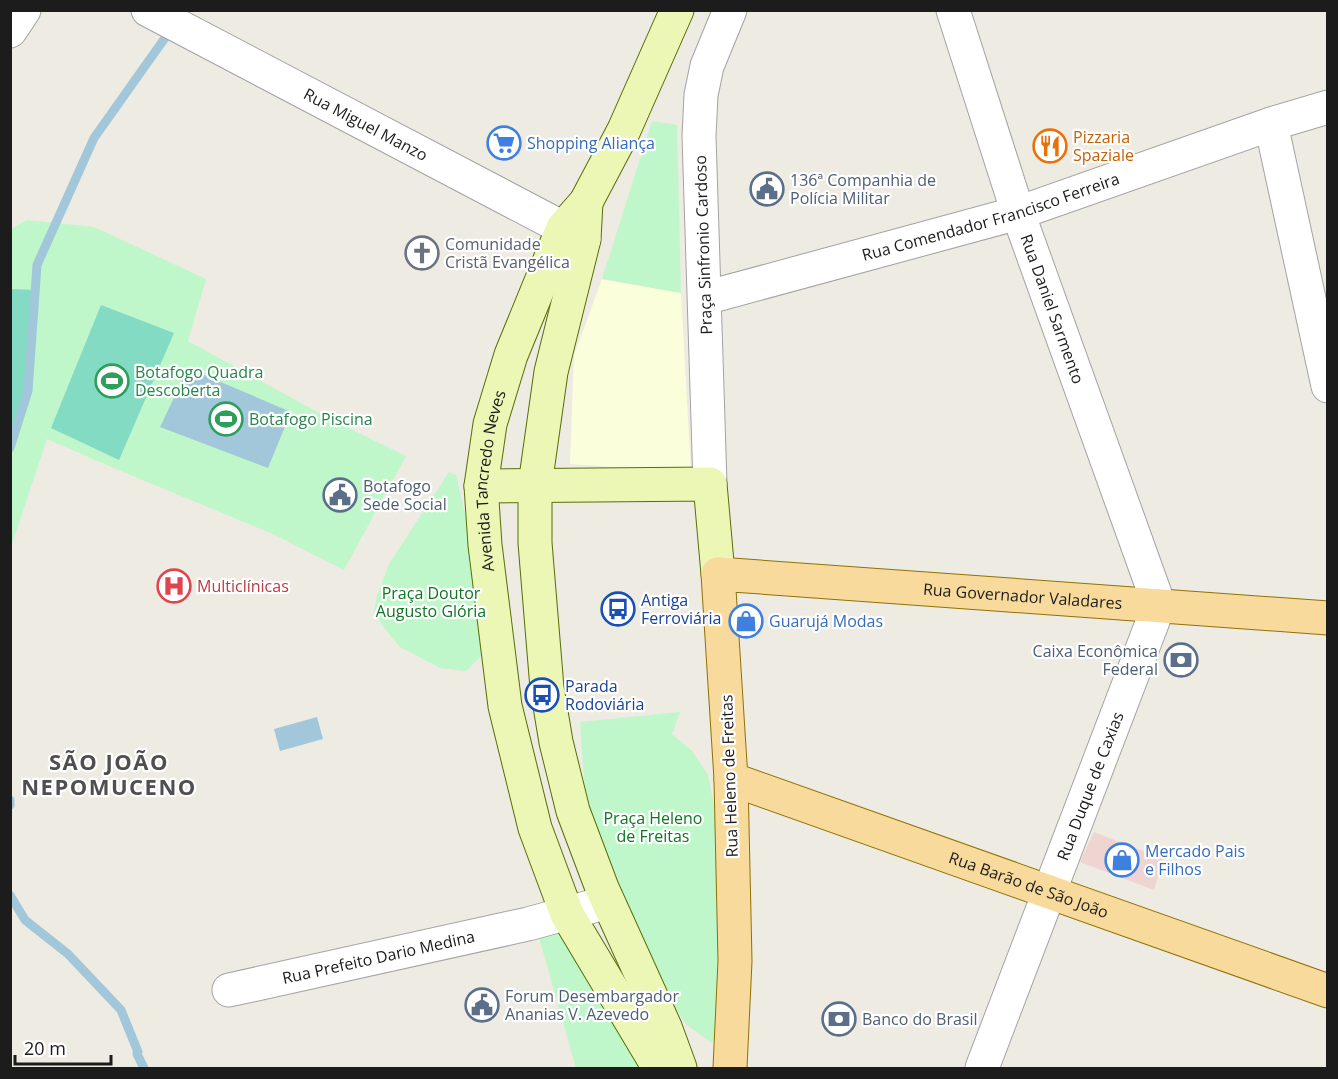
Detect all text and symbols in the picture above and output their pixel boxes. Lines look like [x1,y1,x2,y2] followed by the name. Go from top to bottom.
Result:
[300,83,432,166] street label: Rua Miguel Manzo
[486,125,522,161] supermarket icon: Shopping Aliança
[1073,126,1134,166] place label: Pizzaria Spaziale
[1032,128,1068,164] restaurant icon: Pizzaria Spaziale
[527,132,655,154] place label: Shopping Aliança
[689,155,717,335] street label: Praça Sinfronio Cardoso
[859,167,1122,266] street label: Rua Comendador Francisco Ferreira
[790,169,936,209] place label: 136ª Companhia de Polícia Militar
[749,171,785,207] public building icon: 136ª Companhia de Polícia Militar
[1015,231,1089,387] street label: Rua Daniel Sarmento
[445,233,570,273] place label: Comunidade Cristã Evangélica
[404,235,440,271] church icon: Comunidade Cristã Evangélica
[135,361,263,401] place label: Botafogo Quadra Descoberta
[94,363,130,399] sports icon: Botafogo Quadra Descoberta
[469,387,511,573] street label: Avenida Tancredo Neves
[208,401,244,437] sports icon: Botafogo Piscina
[249,408,373,430] place label: Botafogo Piscina
[363,475,447,515] place label: Botafogo Sede Social
[322,477,358,513] public building icon: Botafogo Sede Social
[156,568,192,604] hospital icon: Multiclínicas
[197,575,289,597] place label: Multiclínicas
[922,578,1123,614] street label: Rua Governador Valadares
[376,582,486,622] park label: Praça Doutor Augusto Glória
[641,589,721,629] place label: Antiga Ferroviária
[600,591,636,627] bus stop icon: Antiga Ferroviária
[728,603,764,639] shop icon: Guarujá Modas
[769,610,883,632] place label: Guarujá Modas
[1033,640,1158,680] place label: Caixa Econômica Federal
[1163,642,1199,678] bank icon: Caixa Econômica Federal
[565,675,644,715] place label: Parada Rodoviária
[524,677,560,713] bus stop icon: Parada Rodoviária
[715,694,743,858] street label: Rua Heleno de Freitas
[1051,708,1129,864] street label: Rua Duque de Caxias
[21,746,197,801] district label: SÃO JOÃO NEPOMUCENO
[603,807,703,847] park label: Praça Heleno de Freitas
[1145,840,1245,880] place label: Mercado Pais e Filhos
[1104,842,1140,878] shop icon: Mercado Pais e Filhos
[946,846,1112,923] street label: Rua Barão de São João
[280,925,477,989] street label: Rua Prefeito Dario Medina
[505,985,679,1025] place label: Forum Desembargador Ananias V. Azevedo
[464,987,500,1023] public building icon: Forum Desembargador Ananias V. Azevedo
[821,1001,857,1037] bank icon: Banco do Brasil
[862,1008,978,1030] place label: Banco do Brasil
[15,1028,111,1066] scale bar
[24,1036,66,1060] text: 20 m

